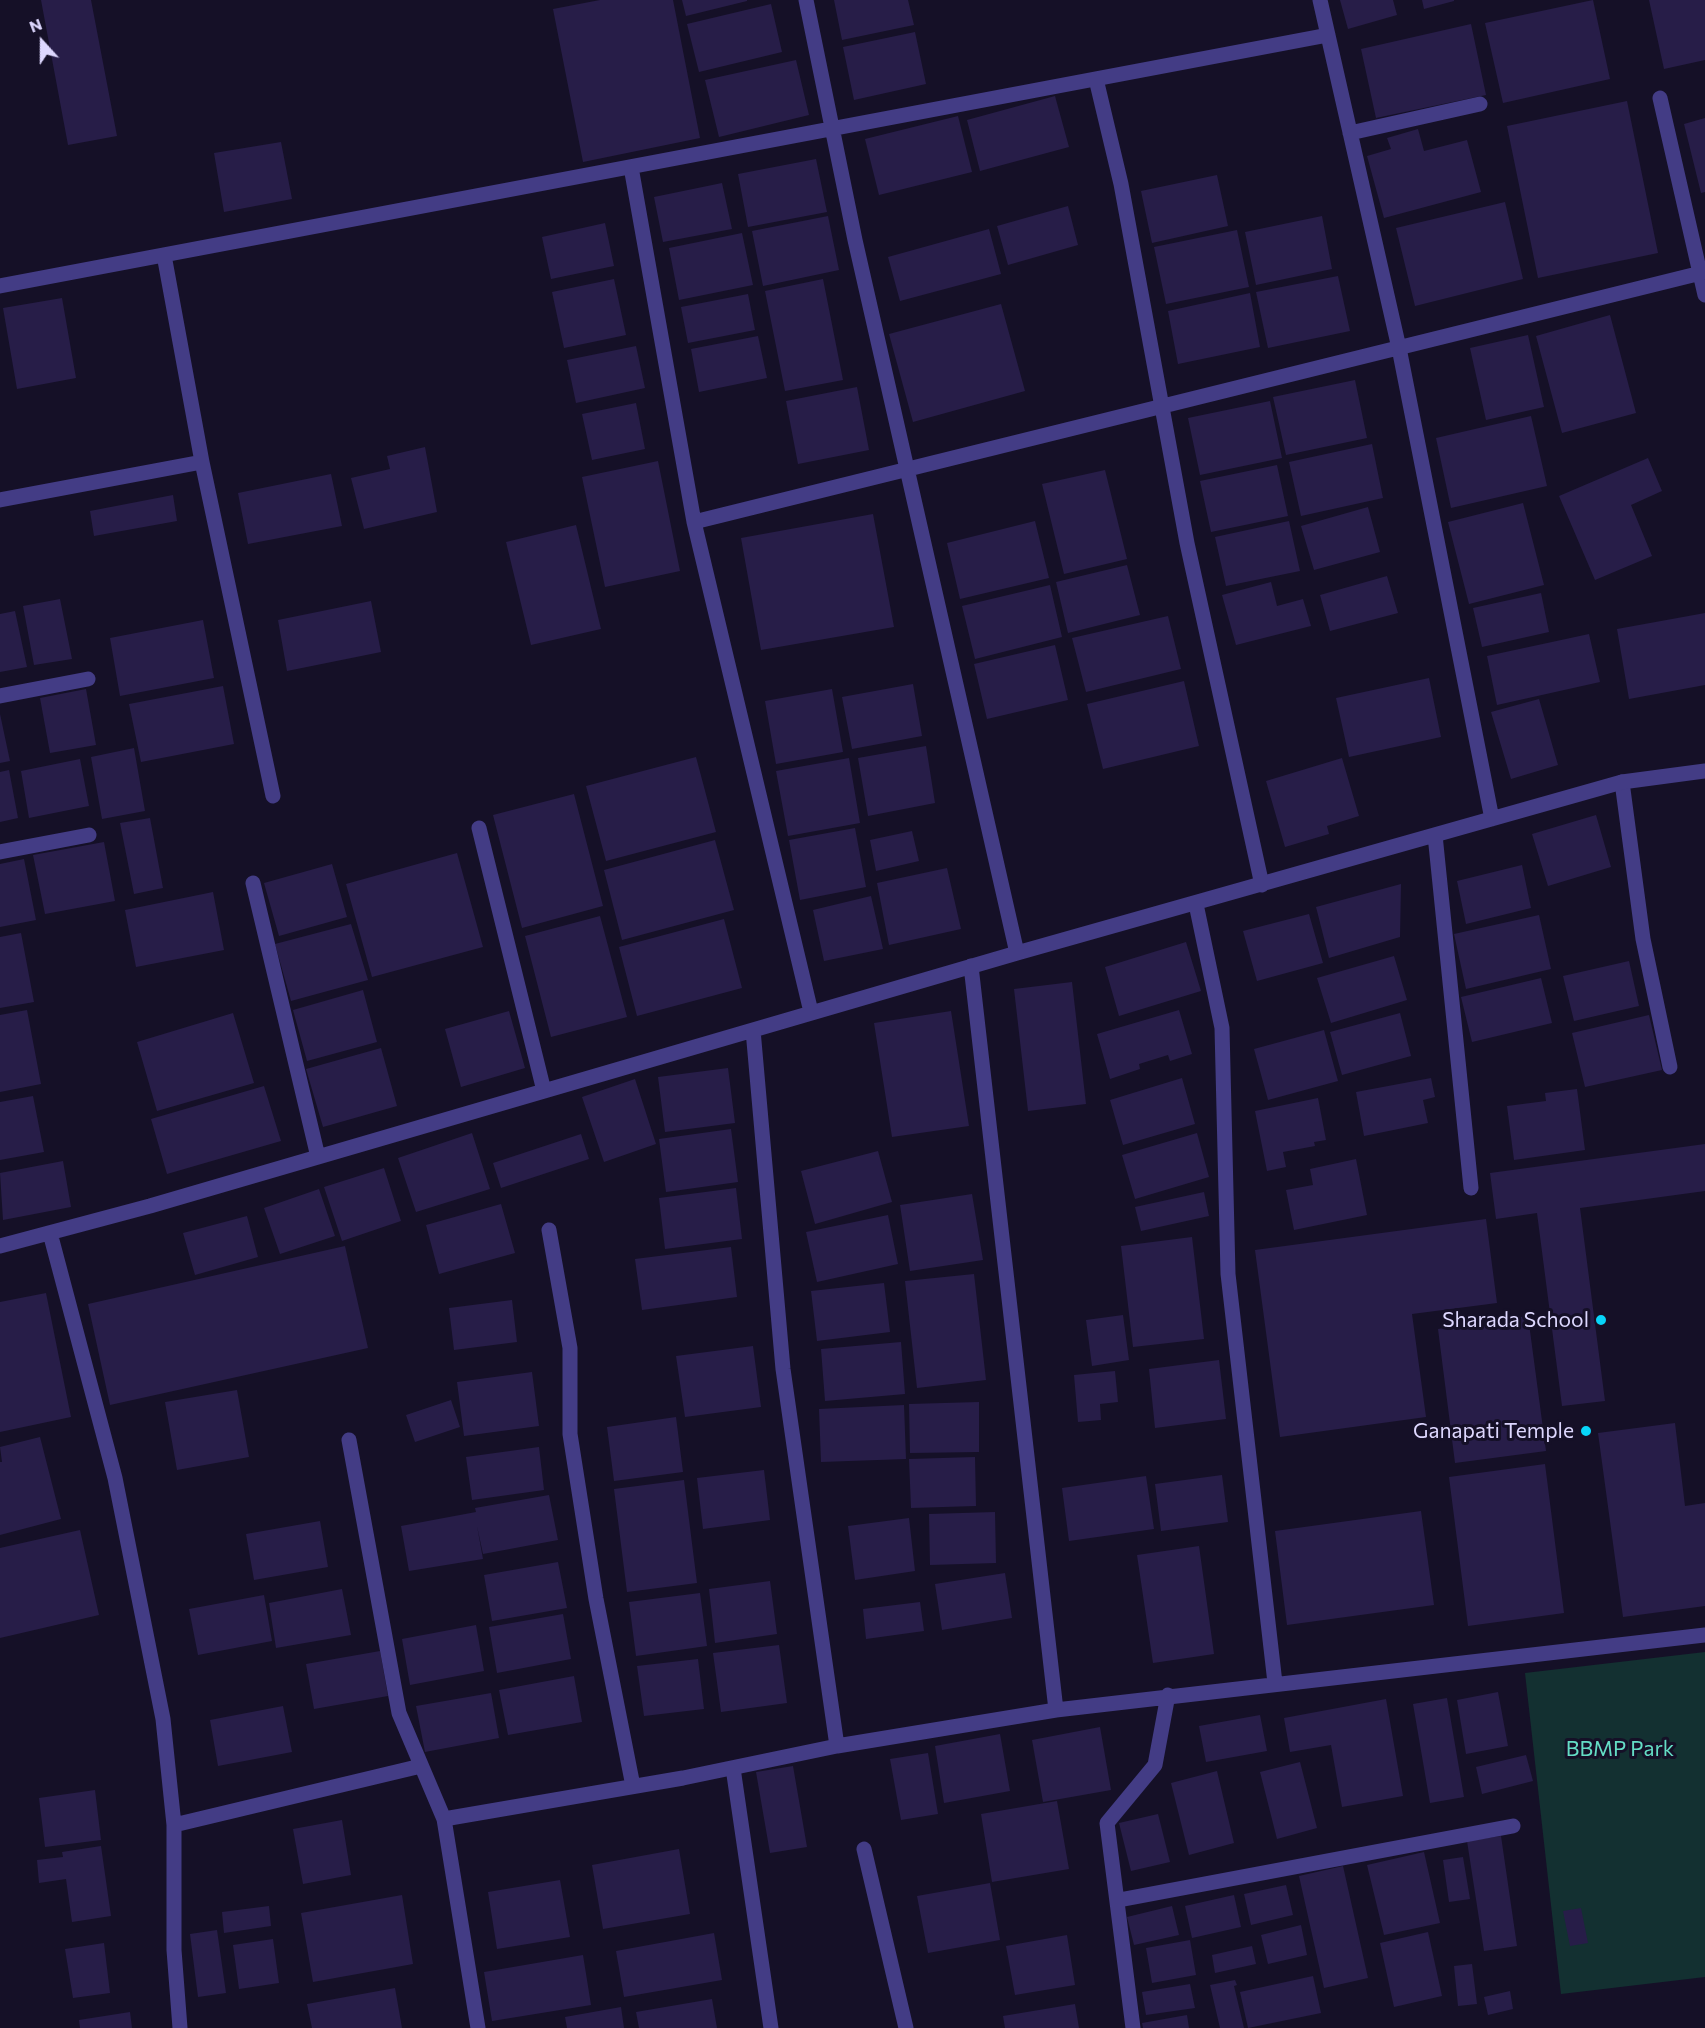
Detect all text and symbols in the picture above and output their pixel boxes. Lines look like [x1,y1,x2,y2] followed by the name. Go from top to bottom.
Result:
[12,12,72,72] north arrow
[26,14,44,36] text: N
[1442,1307,1589,1333] place label: Sharada School
[1594,1313,1608,1327] marker: Sharada School
[1413,1418,1574,1444] place label: Ganapati Temple
[1579,1424,1593,1438] marker: Ganapati Temple
[1566,1736,1674,1762] park label: BBMP Park

